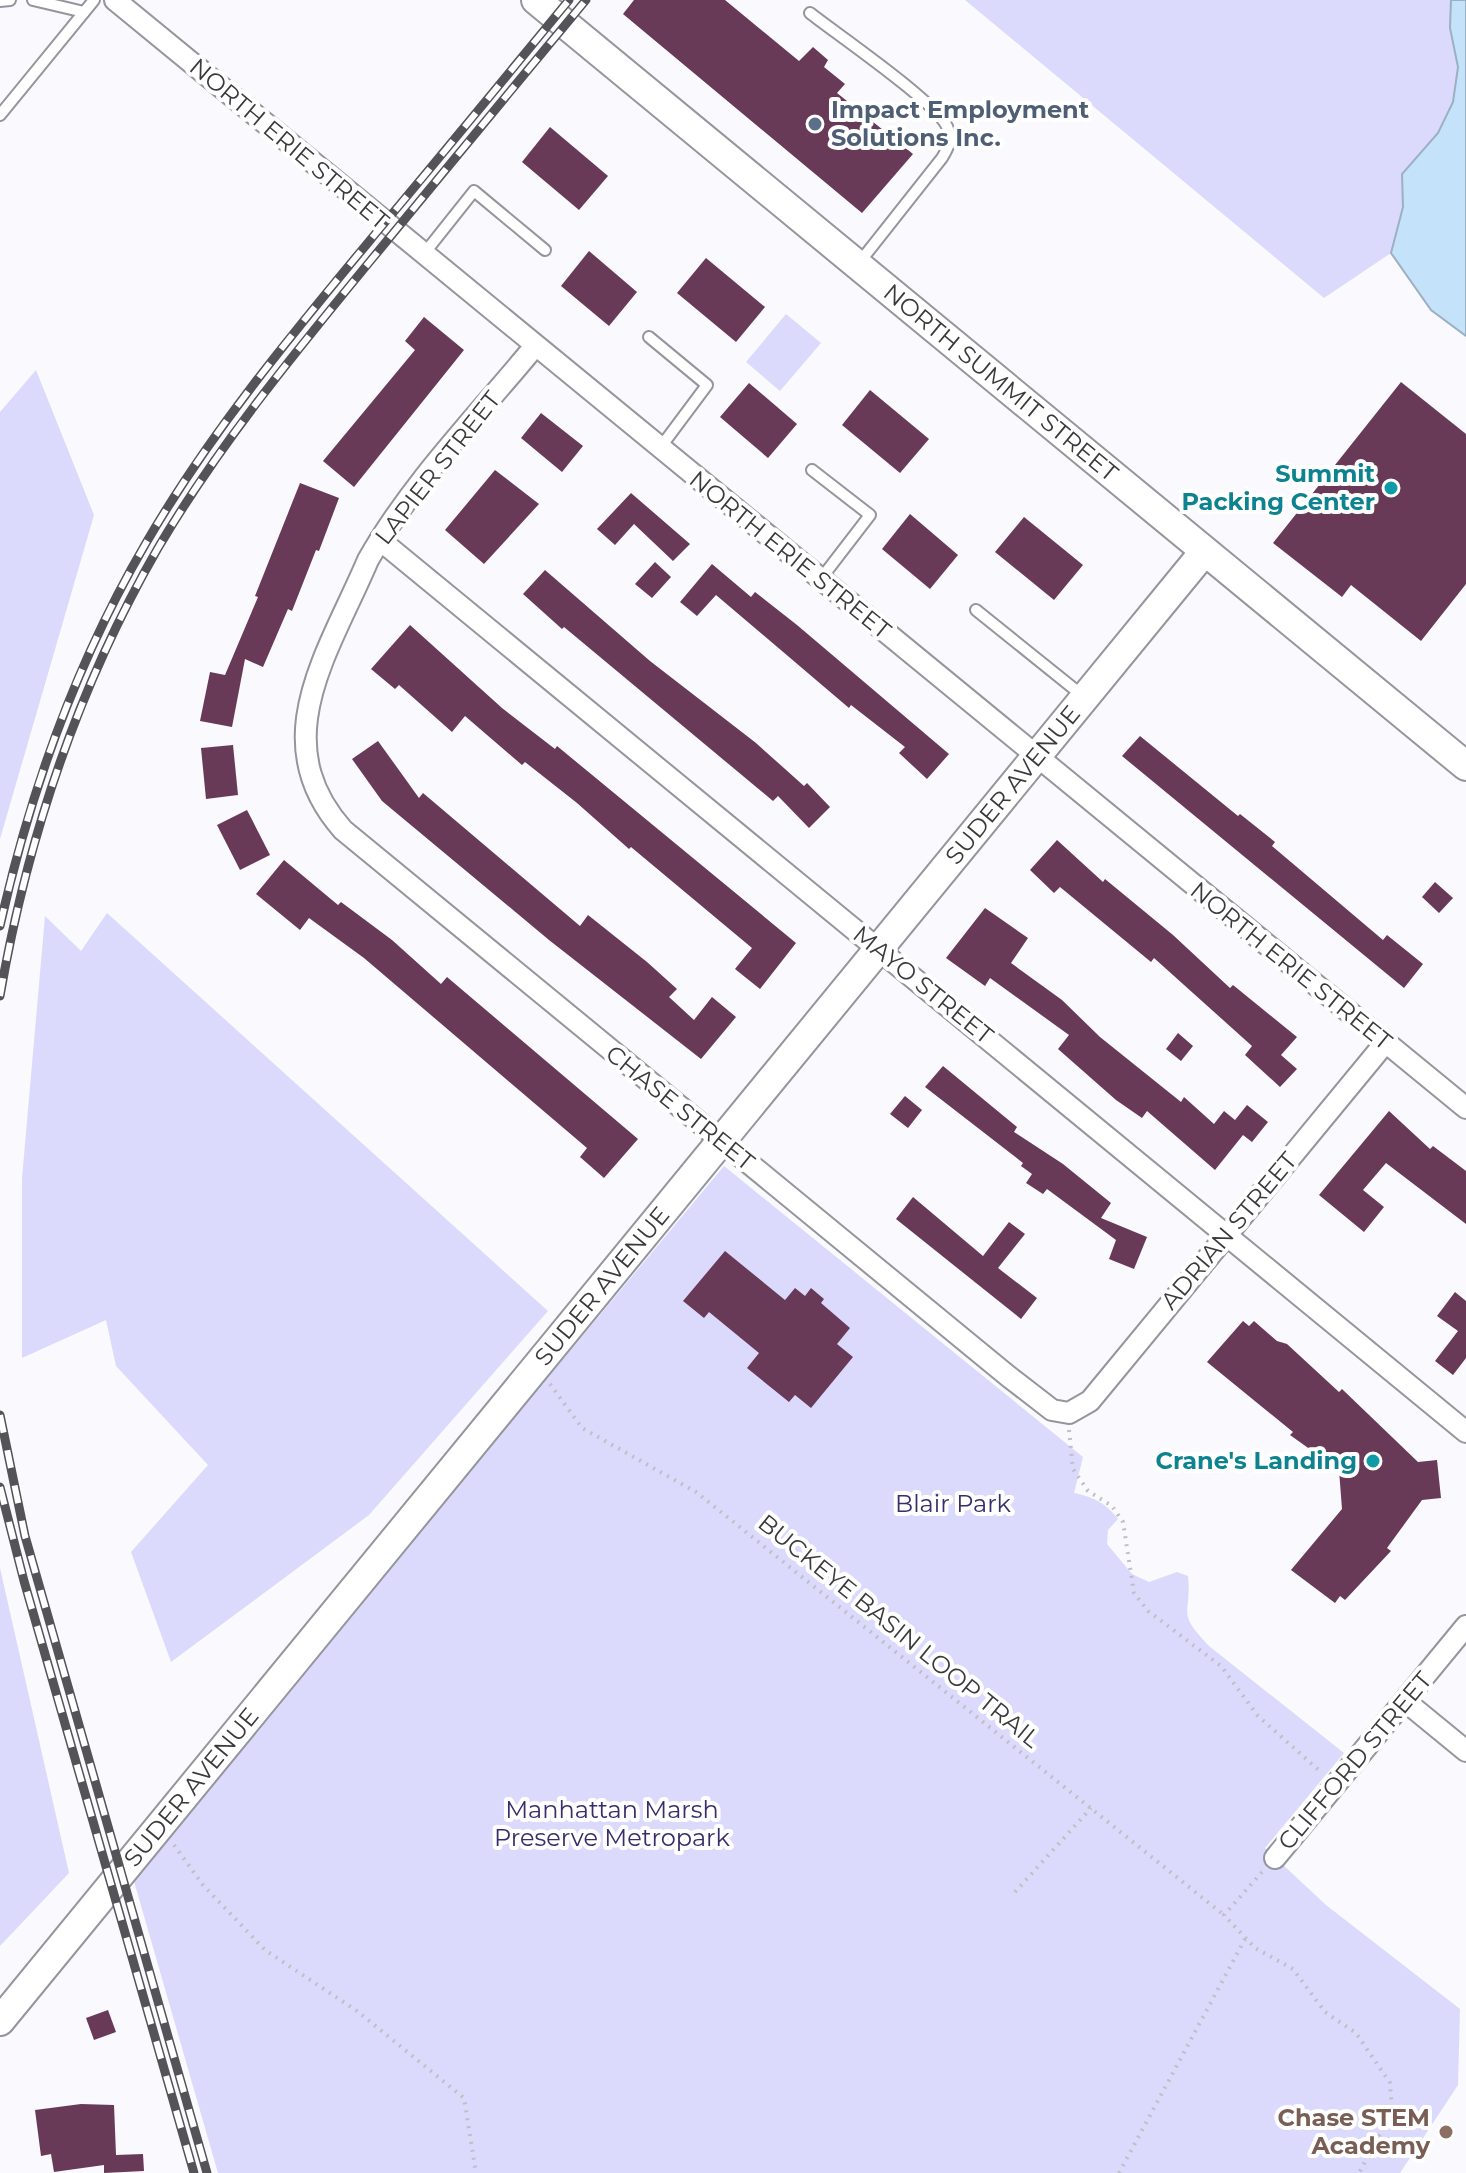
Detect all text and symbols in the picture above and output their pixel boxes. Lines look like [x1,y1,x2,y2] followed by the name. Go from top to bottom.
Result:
[184,52,395,235] street label: NORTH ERIE STREET
[831,95,1090,152] place label: Impact Employment Solutions Inc.
[806,115,824,133] marker: Impact Employment Solutions Inc.
[878,277,1124,487] street label: NORTH SUMMIT STREET
[369,385,507,550] street label: LAPIER STREET
[1181,459,1376,516] place label: Summit Packing Center
[684,464,897,645] street label: NORTH ERIE STREET
[1382,479,1400,497] marker: Summit Packing Center
[939,699,1086,870] street label: SUDER AVENUE
[1185,875,1398,1056] street label: NORTH ERIE STREET
[848,919,999,1050] street label: MAYO STREET
[600,1039,760,1176] street label: CHASE STREET
[1154,1146,1303,1315] street label: ADRIAN STREET
[528,1201,675,1371] street label: SUDER AVENUE
[1156,1446,1357,1475] place label: Crane's Landing
[1364,1452,1382,1470] marker: Crane's Landing
[895,1489,1012,1518] park label: Blair Park
[752,1508,1046,1753] street label: BUCKEYE BASIN LOOP TRAIL
[1272,1666,1438,1856] street label: CLIFFORD STREET
[117,1702,265,1872] street label: SUDER AVENUE
[494,1795,731,1852] park label: Manhattan Marsh Preserve Metropark
[1278,2103,1431,2160] place label: Chase STEM Academy
[1437,2123,1455,2141] marker: Chase STEM Academy

